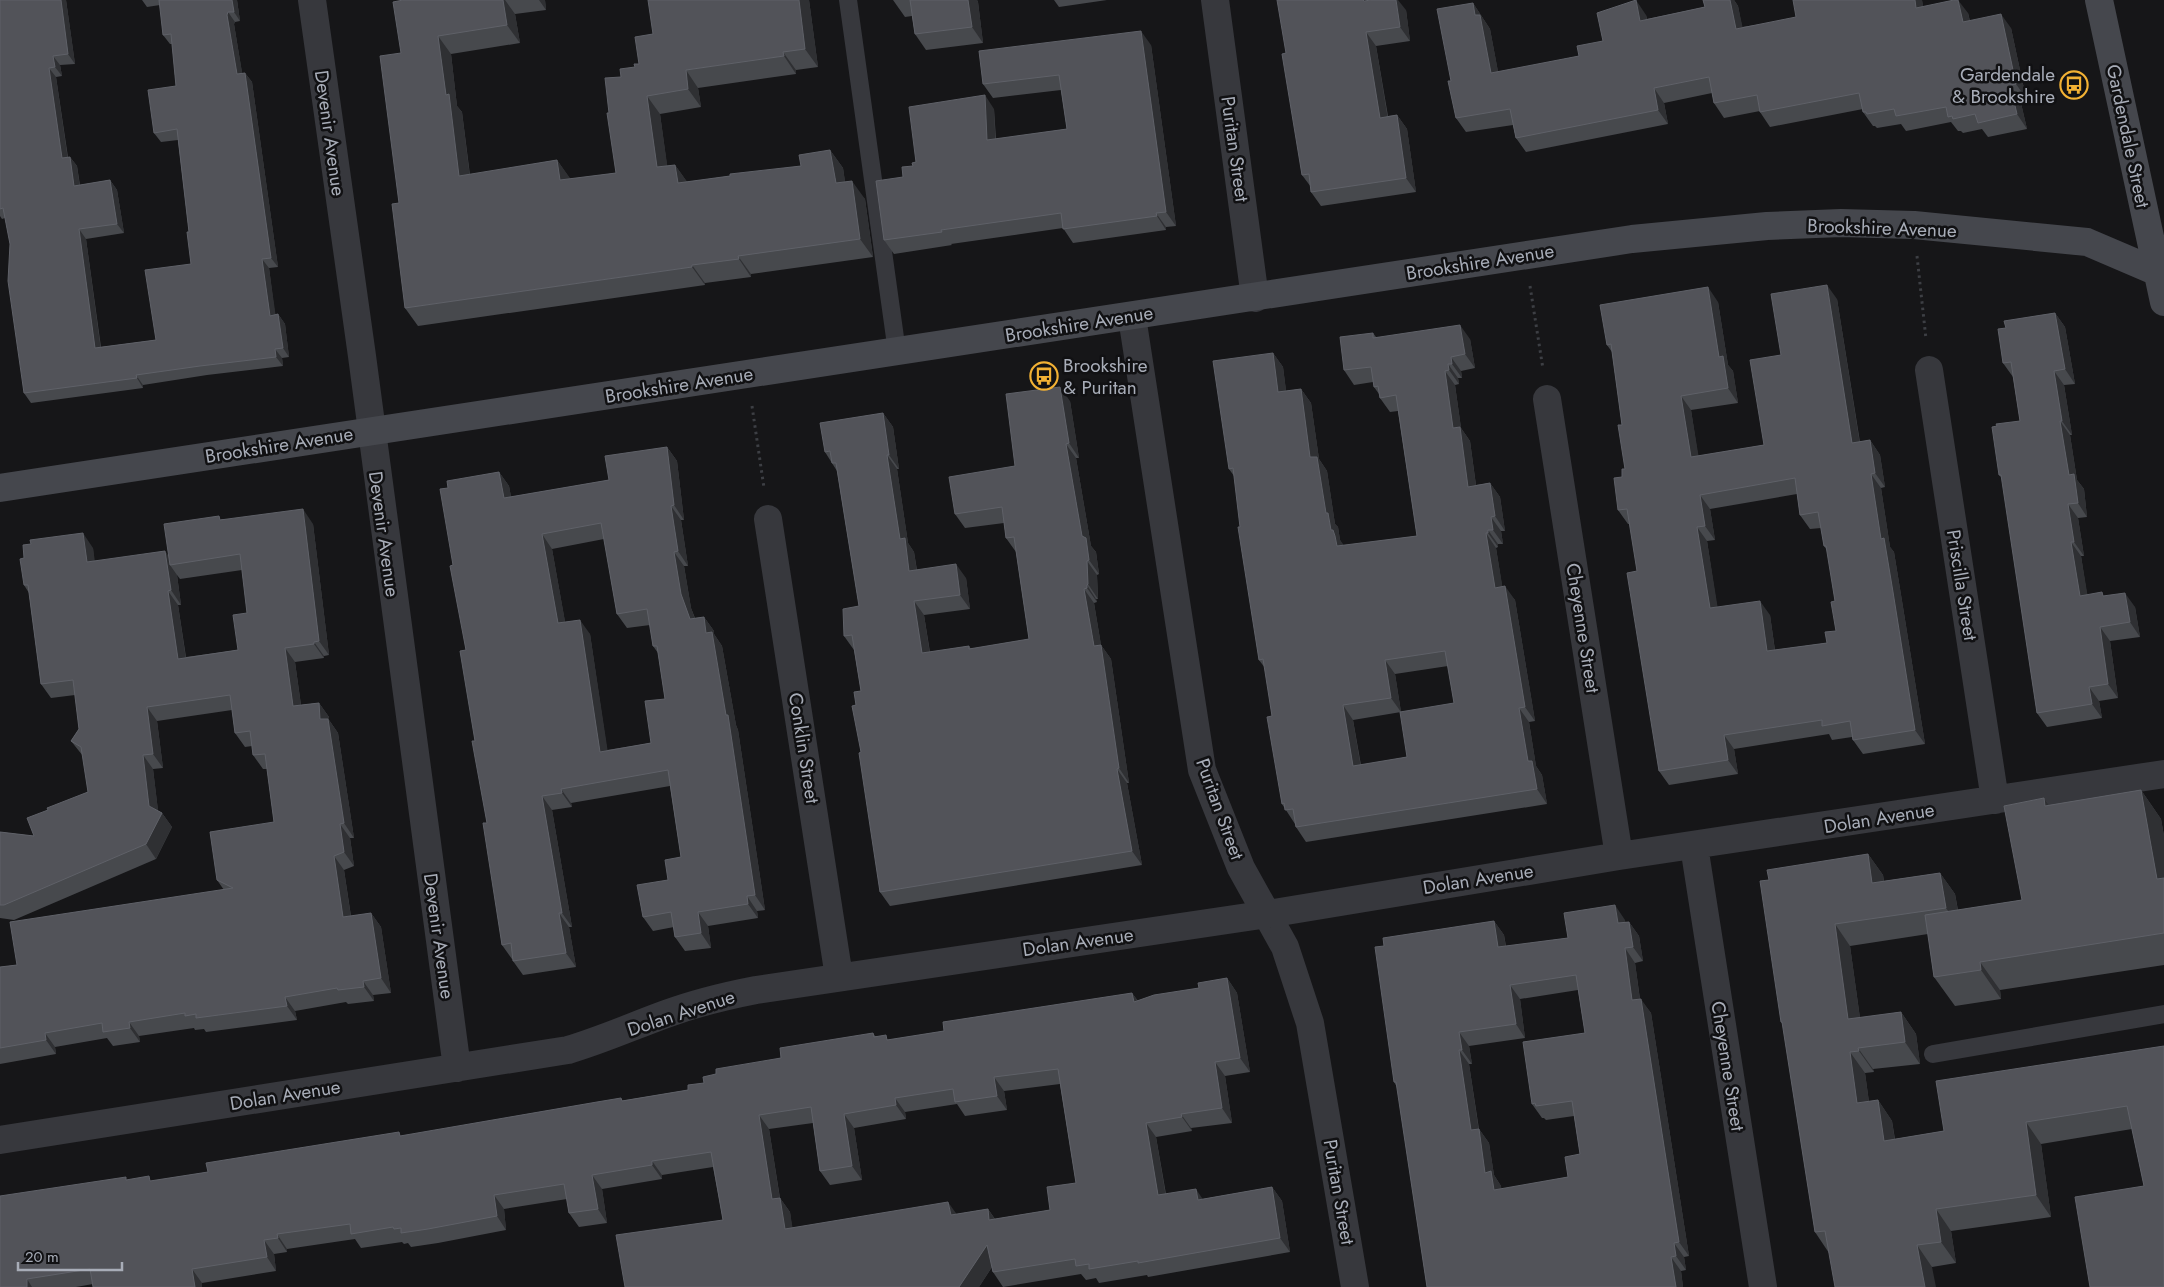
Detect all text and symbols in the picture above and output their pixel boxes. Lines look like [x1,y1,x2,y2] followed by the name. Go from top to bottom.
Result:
[1952,61,2055,110] place label: Gardendale & Brookshire
[2100,62,2156,211] street label: Gardendale Street
[308,68,352,198] street label: Devenir Avenue
[2059,70,2089,100] bus stop icon: Gardendale & Brookshire
[1214,95,1256,204] street label: Puritan Street
[1807,212,1957,244] street label: Brookshire Avenue
[1404,237,1556,287] street label: Brookshire Avenue
[1003,299,1155,349] street label: Brookshire Avenue
[1063,352,1148,401] place label: Brookshire & Puritan
[603,360,755,410] street label: Brookshire Avenue
[1029,361,1059,391] bus stop icon: Brookshire & Puritan
[203,420,355,470] street label: Brookshire Avenue
[362,469,406,599] street label: Devenir Avenue
[1940,528,1984,643] street label: Priscilla Street
[1559,561,1607,695] street label: Cheyenne Street
[782,691,826,806] street label: Conklin Street
[1189,754,1251,864] street label: Puritan Street
[1822,796,1936,840] street label: Dolan Avenue
[1421,857,1535,901] street label: Dolan Avenue
[417,871,461,1001] street label: Devenir Avenue
[1021,921,1135,963] street label: Dolan Avenue
[624,983,738,1043] street label: Dolan Avenue
[1704,999,1752,1133] street label: Cheyenne Street
[228,1073,342,1117] street label: Dolan Avenue
[1316,1137,1362,1247] street label: Puritan Street
[18,1240,121,1272] scale bar
[25,1246,59,1268] text: 20 m

